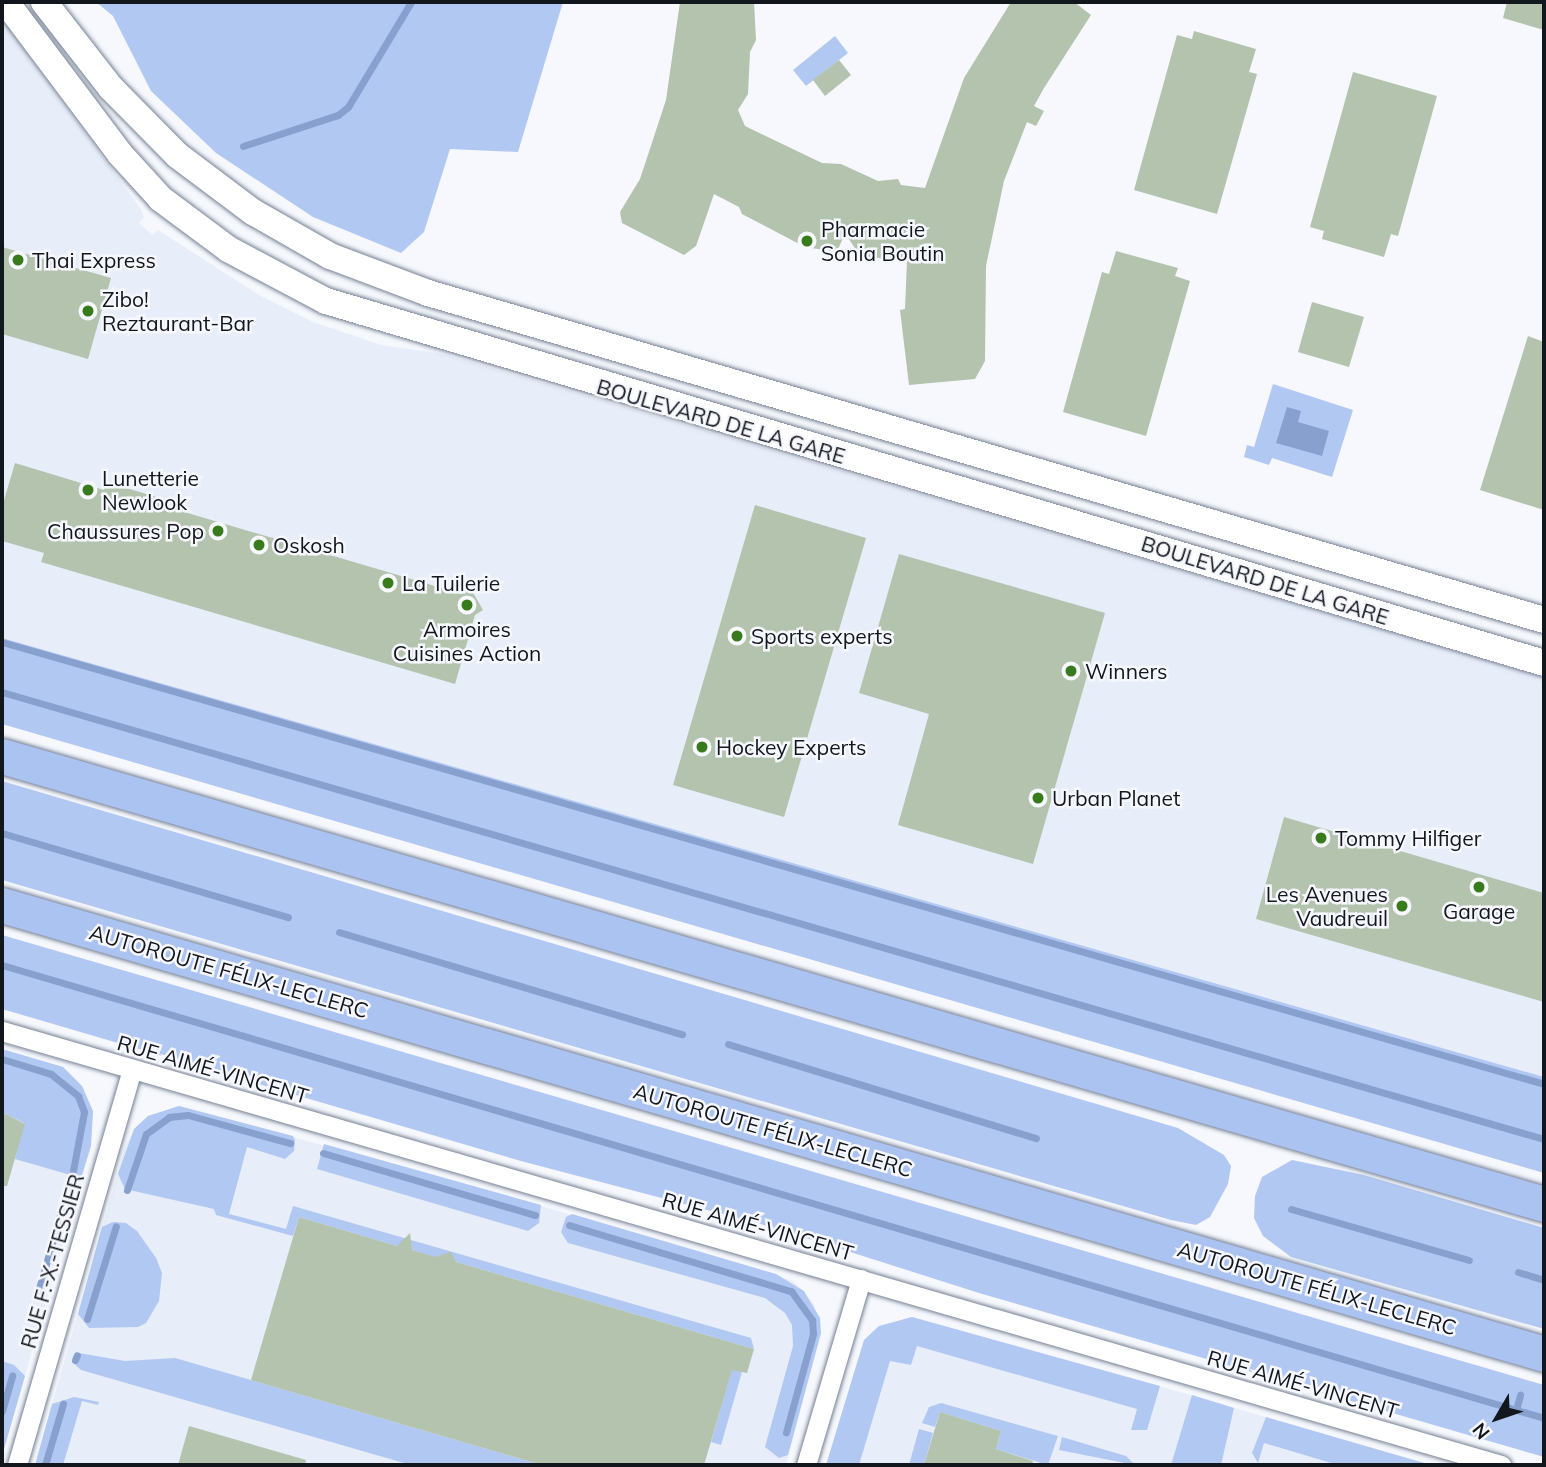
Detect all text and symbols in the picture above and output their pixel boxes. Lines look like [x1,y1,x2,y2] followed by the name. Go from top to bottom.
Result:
[821,216,945,266] place label: Pharmacie Sonia Boutin
[799,233,815,249] marker: Pharmacie Sonia Boutin
[32,247,156,273] place label: Thai Express
[10,252,26,268] marker: Thai Express
[102,286,254,336] place label: Zibo! Reztaurant-Bar
[80,303,96,319] marker: Zibo! Reztaurant-Bar
[594,373,848,469] street label: BOULEVARD DE LA GARE
[102,465,199,515] place label: Lunetterie Newlook
[80,482,96,498] marker: Lunetterie Newlook
[47,518,204,544] place label: Chaussures Pop
[210,523,226,539] marker: Chaussures Pop
[1138,530,1392,630] street label: BOULEVARD DE LA GARE
[273,532,345,558] place label: Oskosh
[251,537,267,553] marker: Oskosh
[402,570,500,596] place label: La Tuilerie
[380,575,396,591] marker: La Tuilerie
[459,597,475,613] marker: Armoires Cuisines Action
[393,616,541,666] place label: Armoires Cuisines Action
[751,623,893,649] place label: Sports experts
[729,628,745,644] marker: Sports experts
[1085,658,1167,684] place label: Winners
[1063,663,1079,679] marker: Winners
[716,734,866,760] place label: Hockey Experts
[694,739,710,755] marker: Hockey Experts
[1052,785,1180,811] place label: Urban Planet
[1030,790,1046,806] marker: Urban Planet
[1335,825,1481,851] place label: Tommy Hilfiger
[1313,830,1329,846] marker: Tommy Hilfiger
[1471,879,1487,895] marker: Garage
[1266,881,1388,931] place label: Les Avenues Vaudreuil
[1394,898,1410,914] marker: Les Avenues Vaudreuil
[1443,898,1515,924] place label: Garage
[87,919,371,1023] street label: AUTOROUTE FÉLIX-LECLERC
[114,1030,312,1108] street label: RUE AIMÉ-VINCENT
[631,1078,915,1182] street label: AUTOROUTE FÉLIX-LECLERC
[15,1171,89,1351] street label: RUE F.-X.-TESSIER
[659,1187,857,1265] street label: RUE AIMÉ-VINCENT
[1175,1236,1459,1340] street label: AUTOROUTE FÉLIX-LECLERC
[1204,1345,1402,1423] street label: RUE AIMÉ-VINCENT
[1462,1383,1532,1453] north arrow
[1467,1418,1495,1444] text: N

